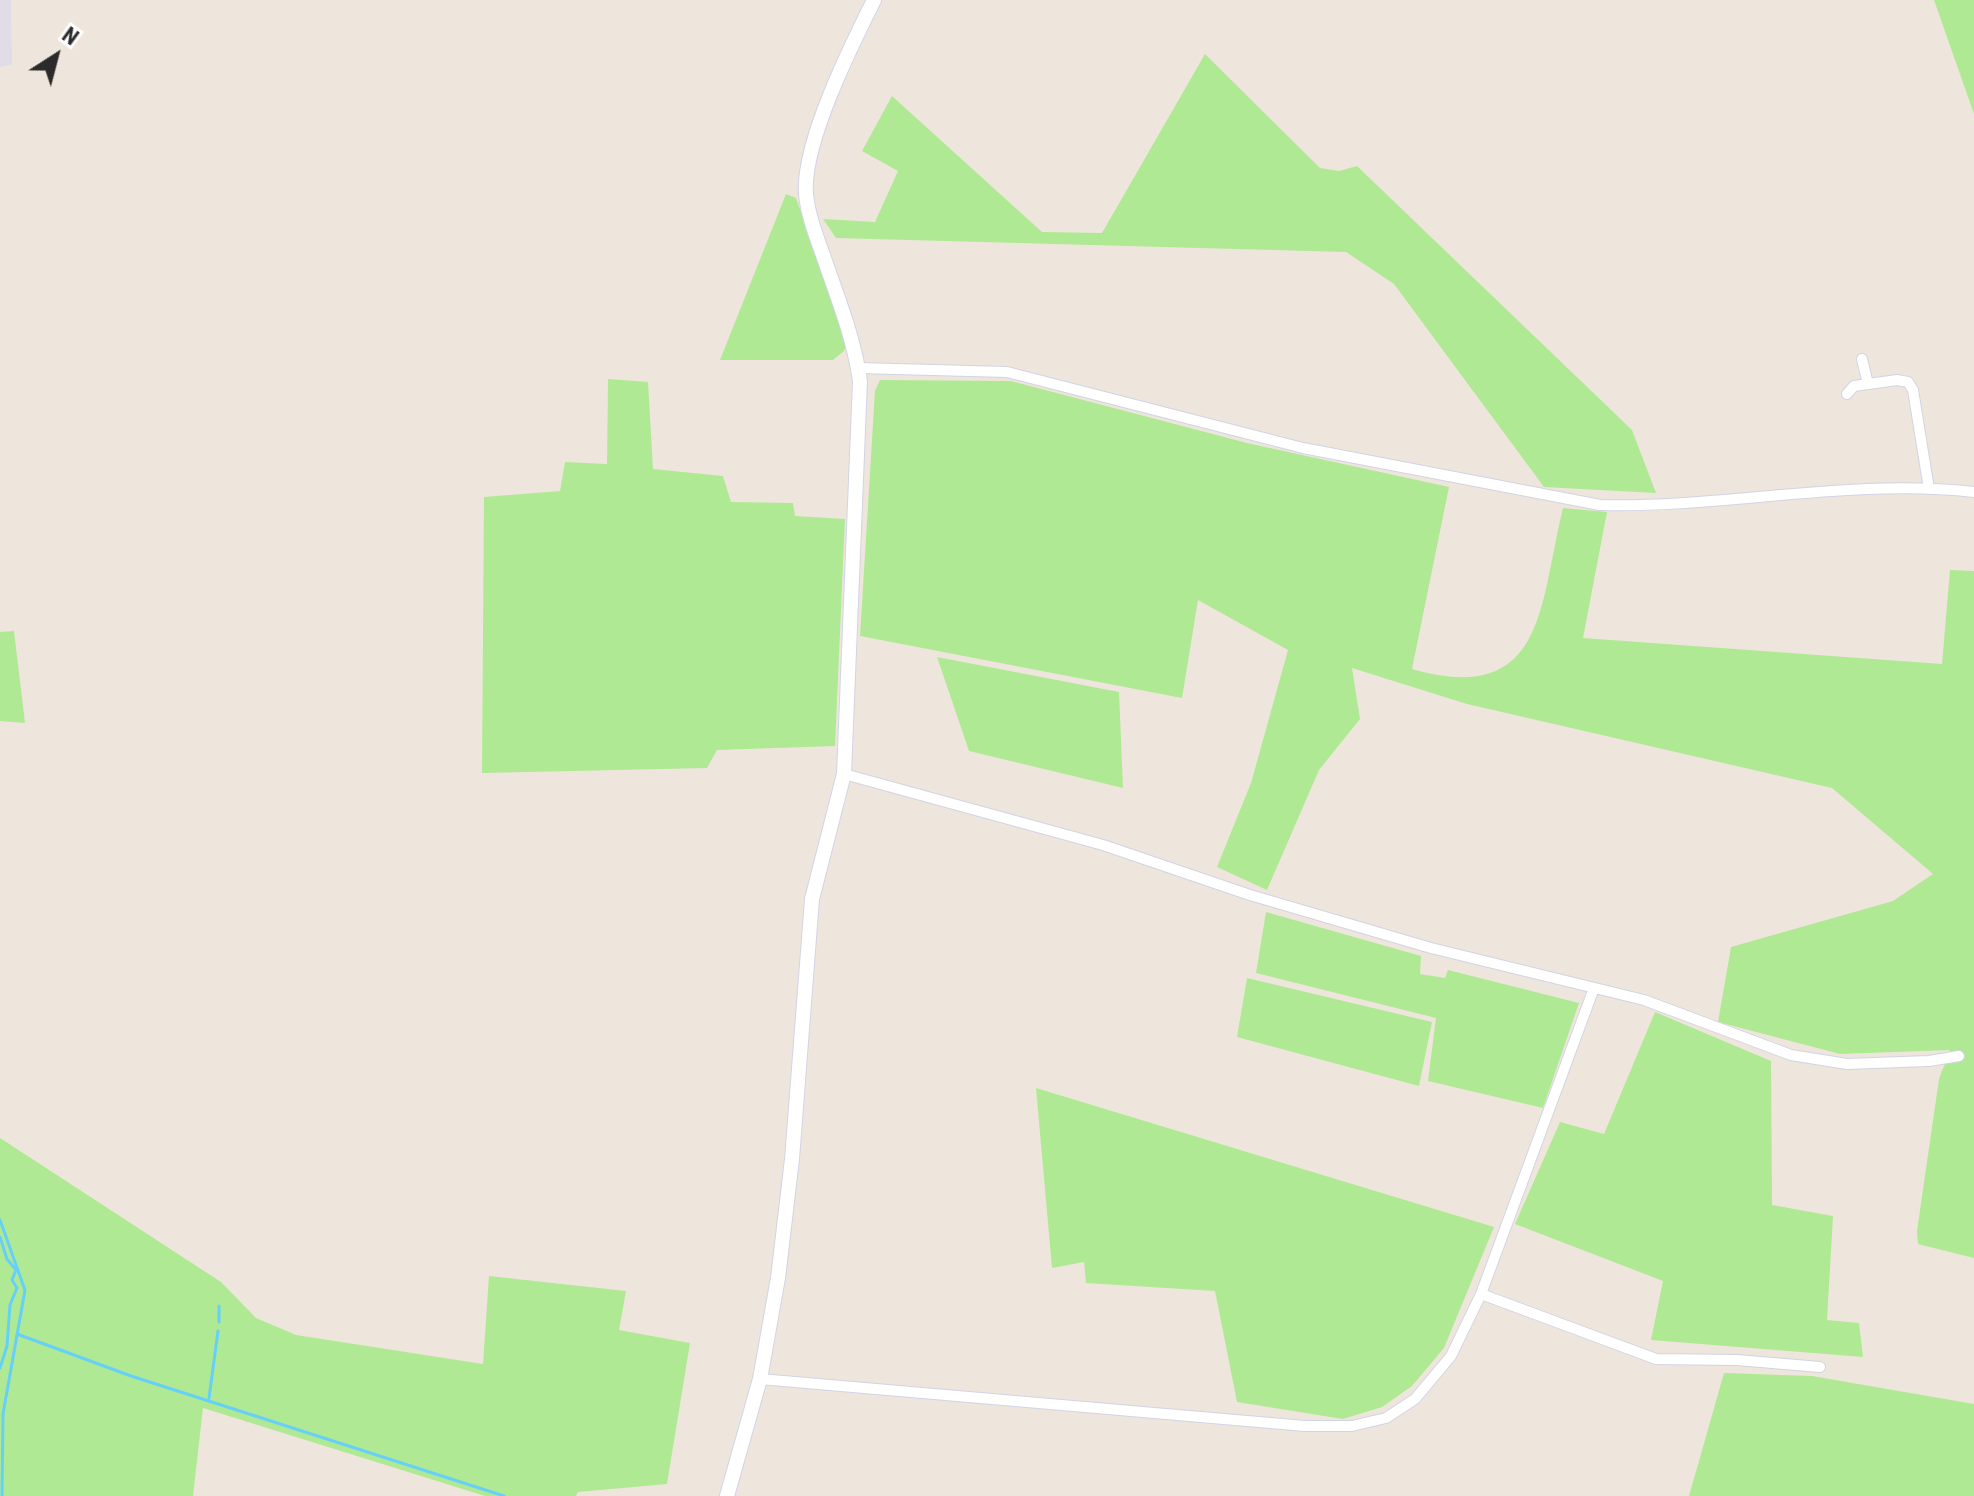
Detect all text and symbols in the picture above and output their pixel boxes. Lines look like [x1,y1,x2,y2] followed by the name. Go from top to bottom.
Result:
[16,16,96,96] north arrow
[58,22,83,50] text: N

